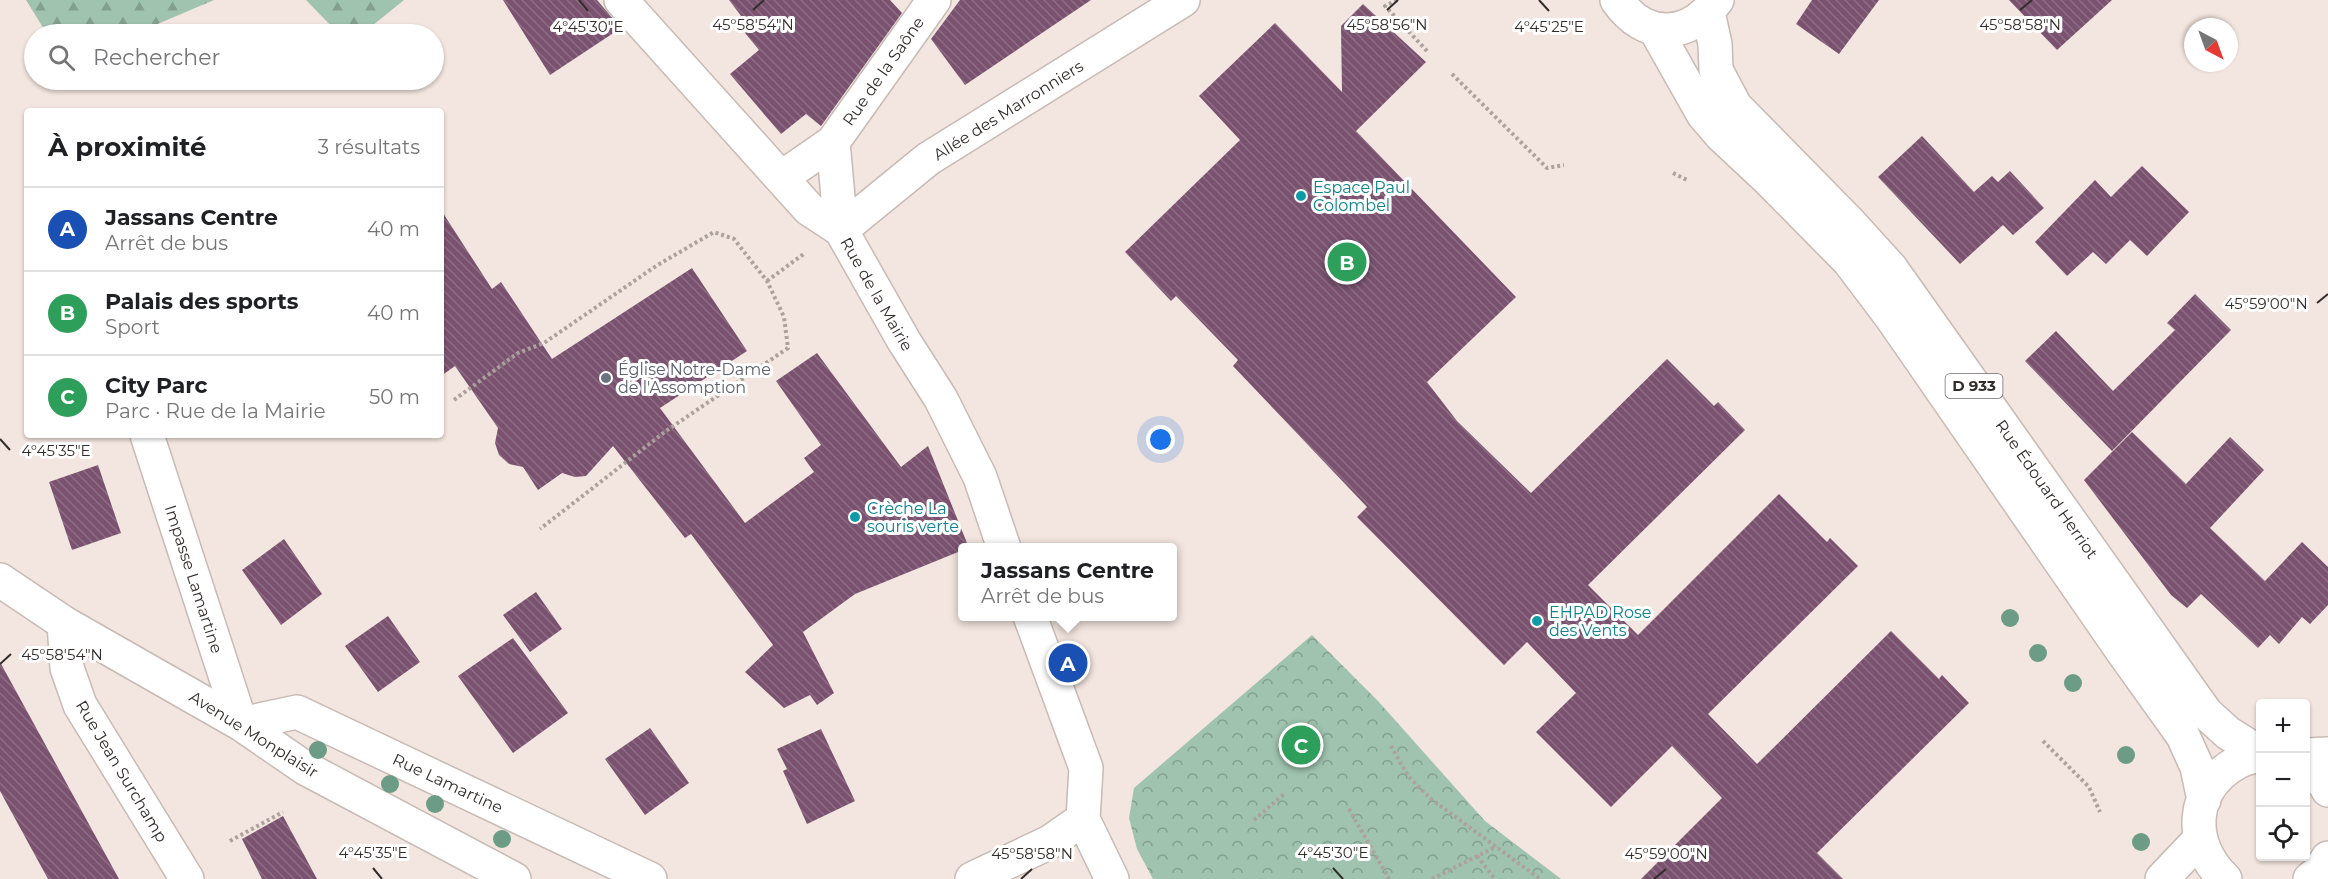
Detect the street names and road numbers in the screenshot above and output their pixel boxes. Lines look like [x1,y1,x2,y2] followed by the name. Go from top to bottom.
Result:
[839,13,928,129] street label: Rue de la Saône
[930,56,1087,164] street label: Allée des Marronniers
[836,234,917,354] street label: Rue de la Mairie
[1946,374,2002,398] road number: D 933
[1991,416,2102,563] street label: Rue Édouard Herriot
[161,503,226,656] street label: Impasse Lamartine
[186,687,322,782] street label: Avenue Monplaisir
[72,697,171,846] street label: Rue Jean Surchamp
[390,750,506,817] street label: Rue Lamartine

